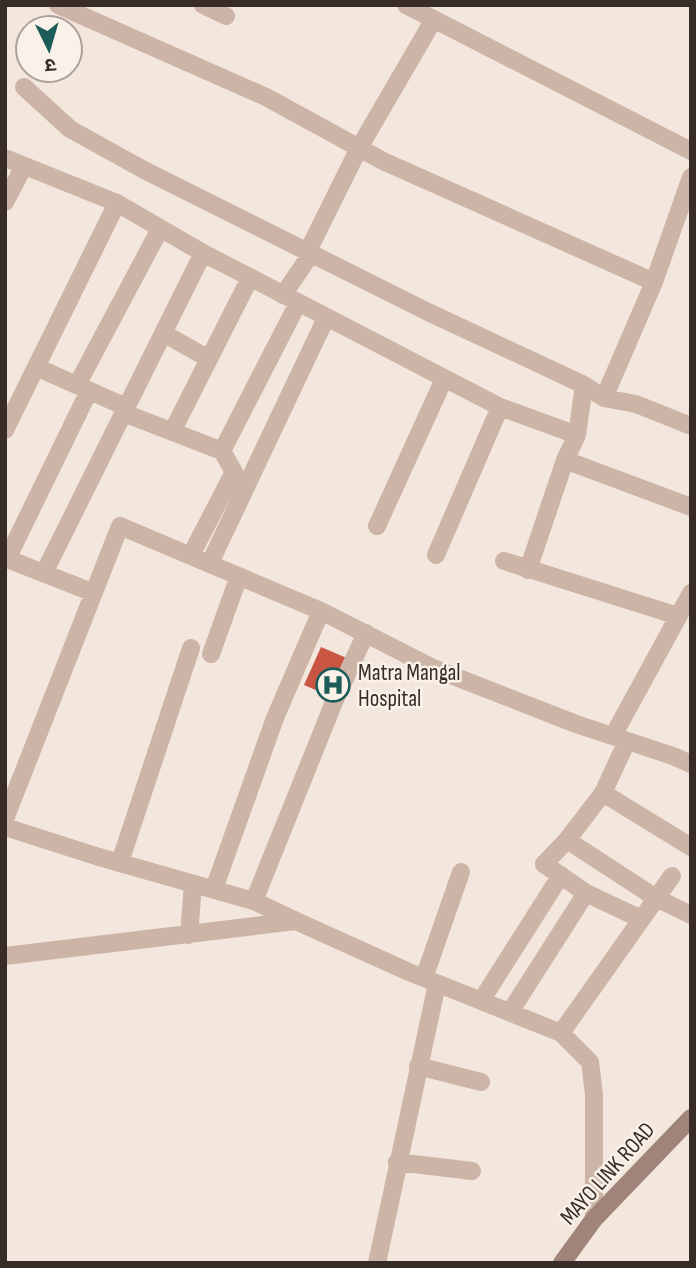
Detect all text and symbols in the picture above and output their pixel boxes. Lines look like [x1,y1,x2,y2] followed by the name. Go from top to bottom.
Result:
[14,14,84,84] north arrow
[43,52,57,76] text: उ
[358,659,461,713] place label: Matra Mangal Hospital
[314,666,352,704] hospital icon: Matra Mangal Hospital
[554,1117,661,1231] street label: MAYO LINK ROAD

